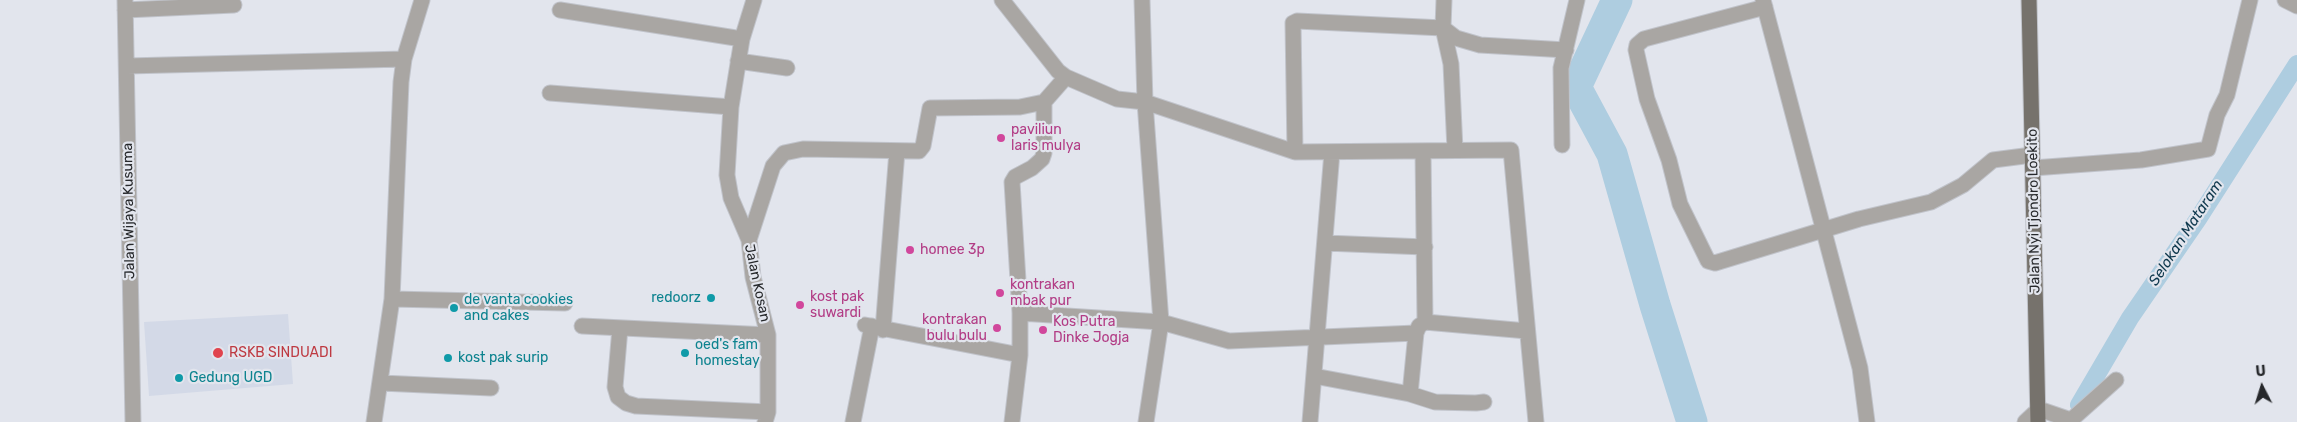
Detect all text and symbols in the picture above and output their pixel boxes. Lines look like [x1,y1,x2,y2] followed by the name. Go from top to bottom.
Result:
[1011,122,1081,154] place label: paviliun laris mulya
[2024,129,2044,293] street label: Jalan Nyi Tjondro Loekito
[995,132,1007,144] marker: paviliun laris mulya
[119,143,139,279] street label: Jalan Wijaya Kusuma
[2145,177,2227,289] water label: Selokan Mataram
[920,242,985,258] place label: homee 3p
[741,243,773,323] street label: Jalan Kosan
[904,244,916,256] marker: homee 3p
[1010,277,1075,310] place label: kontrakan mbak pur
[994,287,1006,299] marker: kontrakan mbak pur
[810,289,864,322] place label: kost pak suwardi
[651,290,701,306] place label: redoorz
[464,292,573,324] place label: de vanta cookies and cakes
[705,292,717,304] marker: redoorz
[794,299,806,311] marker: kost pak suwardi
[448,302,460,314] marker: de vanta cookies and cakes
[922,312,987,344] place label: kontrakan bulu bulu
[1053,314,1129,347] place label: Kos Putra Dinke Jogja
[991,322,1003,334] marker: kontrakan bulu bulu
[1037,324,1049,336] marker: Kos Putra Dinke Jogja
[695,337,760,370] place label: oed's fam homestay
[229,345,332,361] place label: RSKB SINDUADI
[211,346,225,360] marker: RSKB SINDUADI
[679,347,691,359] marker: oed's fam homestay
[458,350,548,366] place label: kost pak surip
[442,352,454,364] marker: kost pak surip
[2237,362,2287,412] north arrow
[2255,363,2266,380] text: U
[189,370,272,386] place label: Gedung UGD
[173,372,185,384] marker: Gedung UGD

